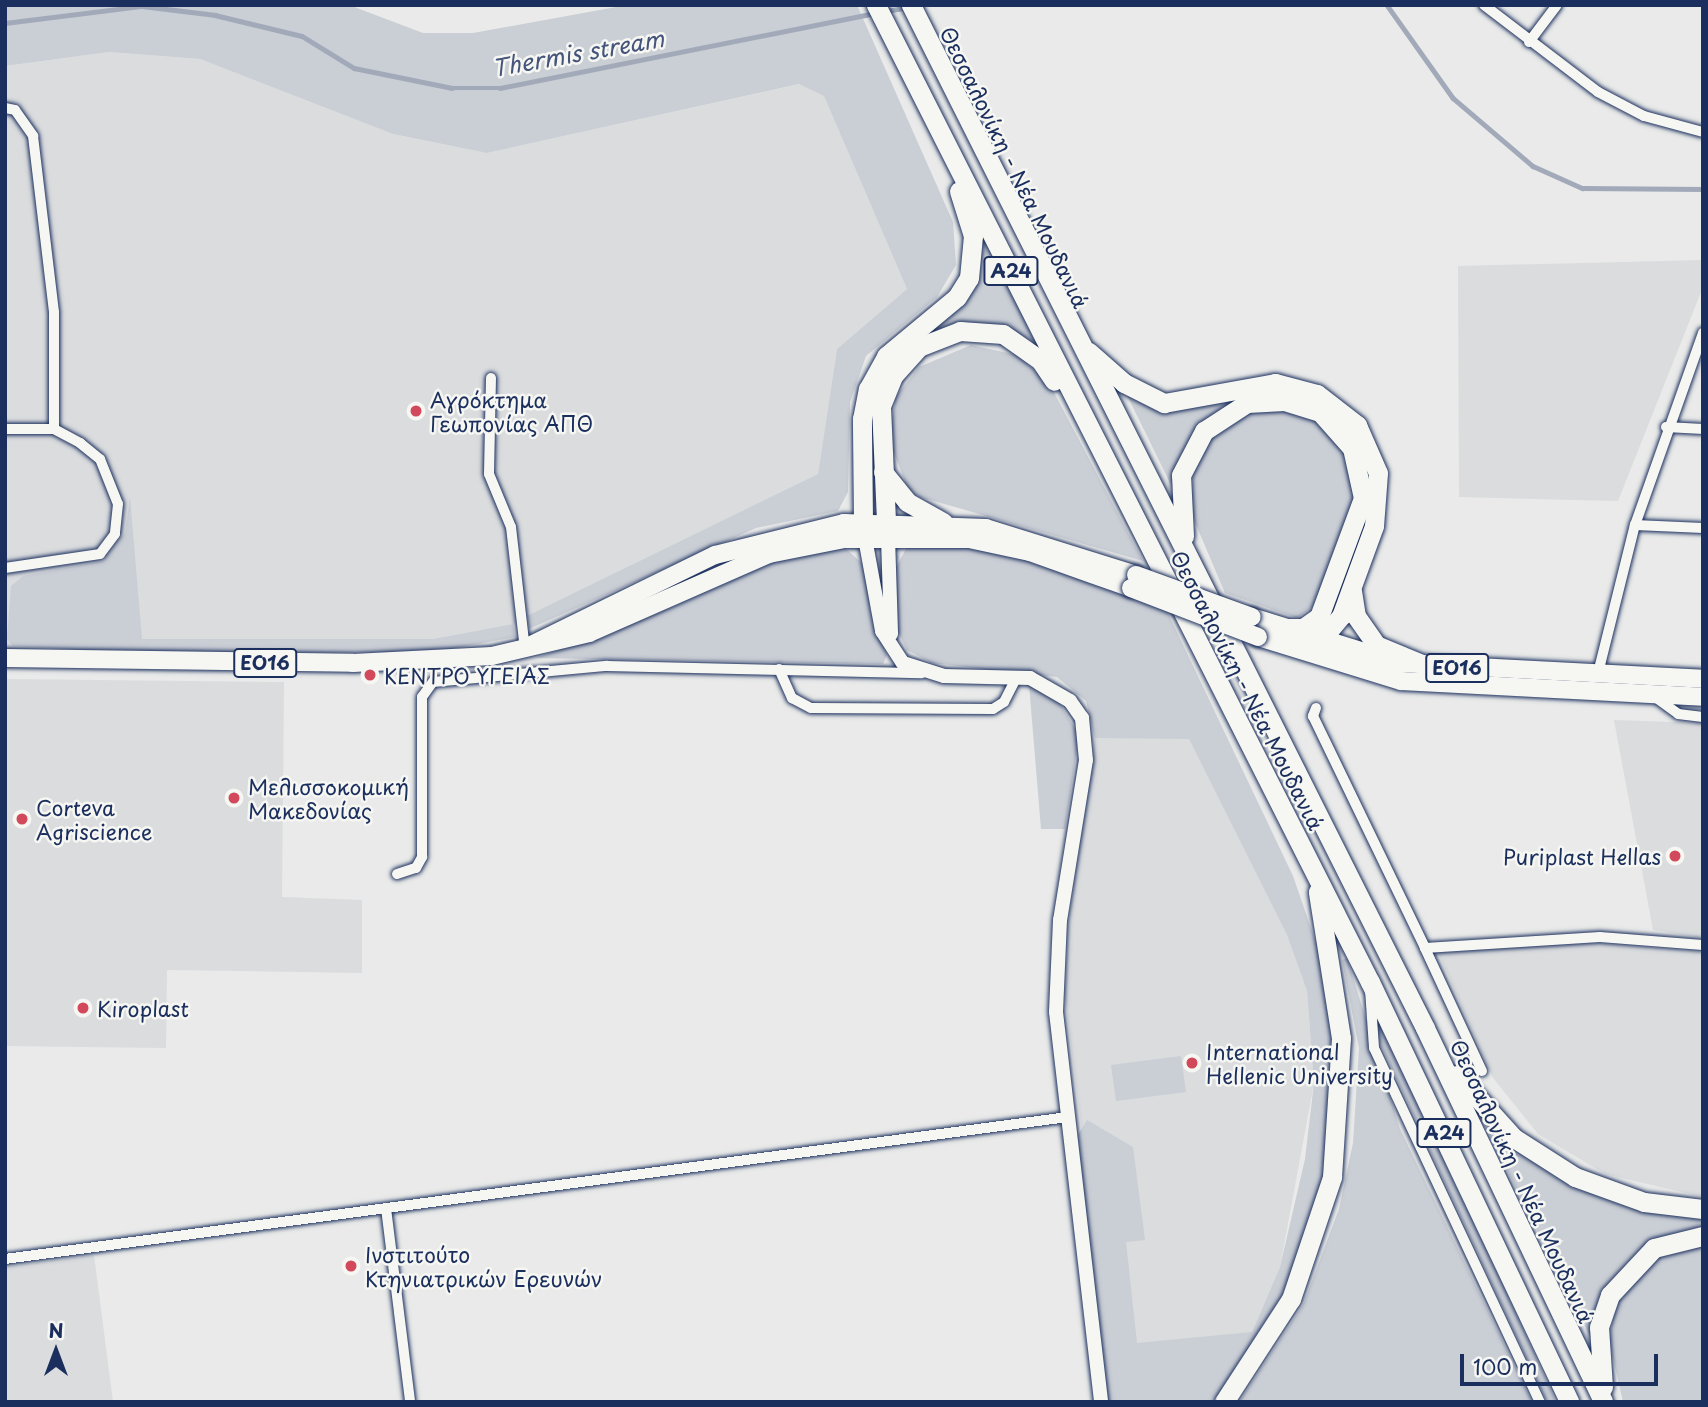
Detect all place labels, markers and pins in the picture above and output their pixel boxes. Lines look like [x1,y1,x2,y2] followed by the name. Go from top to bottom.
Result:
[430,386,594,436] place label: Αγρόκτημα Γεωπονίας ΑΠΘ
[408,403,424,419] marker: Αγρόκτημα Γεωπονίας ΑΠΘ
[384,662,551,688] place label: ΚΕΝΤΡΟ ΥΓΕΙΑΣ
[362,667,378,683] marker: ΚΕΝΤΡΟ ΥΓΕΙΑΣ
[248,773,409,823] place label: Μελισσοκομική Μακεδονίας
[226,790,242,806] marker: Μελισσοκομική Μακεδονίας
[36,794,152,844] place label: Corteva Agriscience
[14,811,30,827] marker: Corteva Agriscience
[1502,843,1661,869] place label: Puriplast Hellas
[1667,848,1683,864] marker: Puriplast Hellas
[97,995,189,1021] place label: Kiroplast
[75,1000,91,1016] marker: Kiroplast
[1206,1038,1392,1088] place label: International Hellenic University
[1184,1055,1200,1071] marker: International Hellenic University
[365,1241,602,1291] place label: Ινστιτούτο Κτηνιατρικών Ερευνών
[343,1258,359,1274] marker: Ινστιτούτο Κτηνιατρικών Ερευνών

